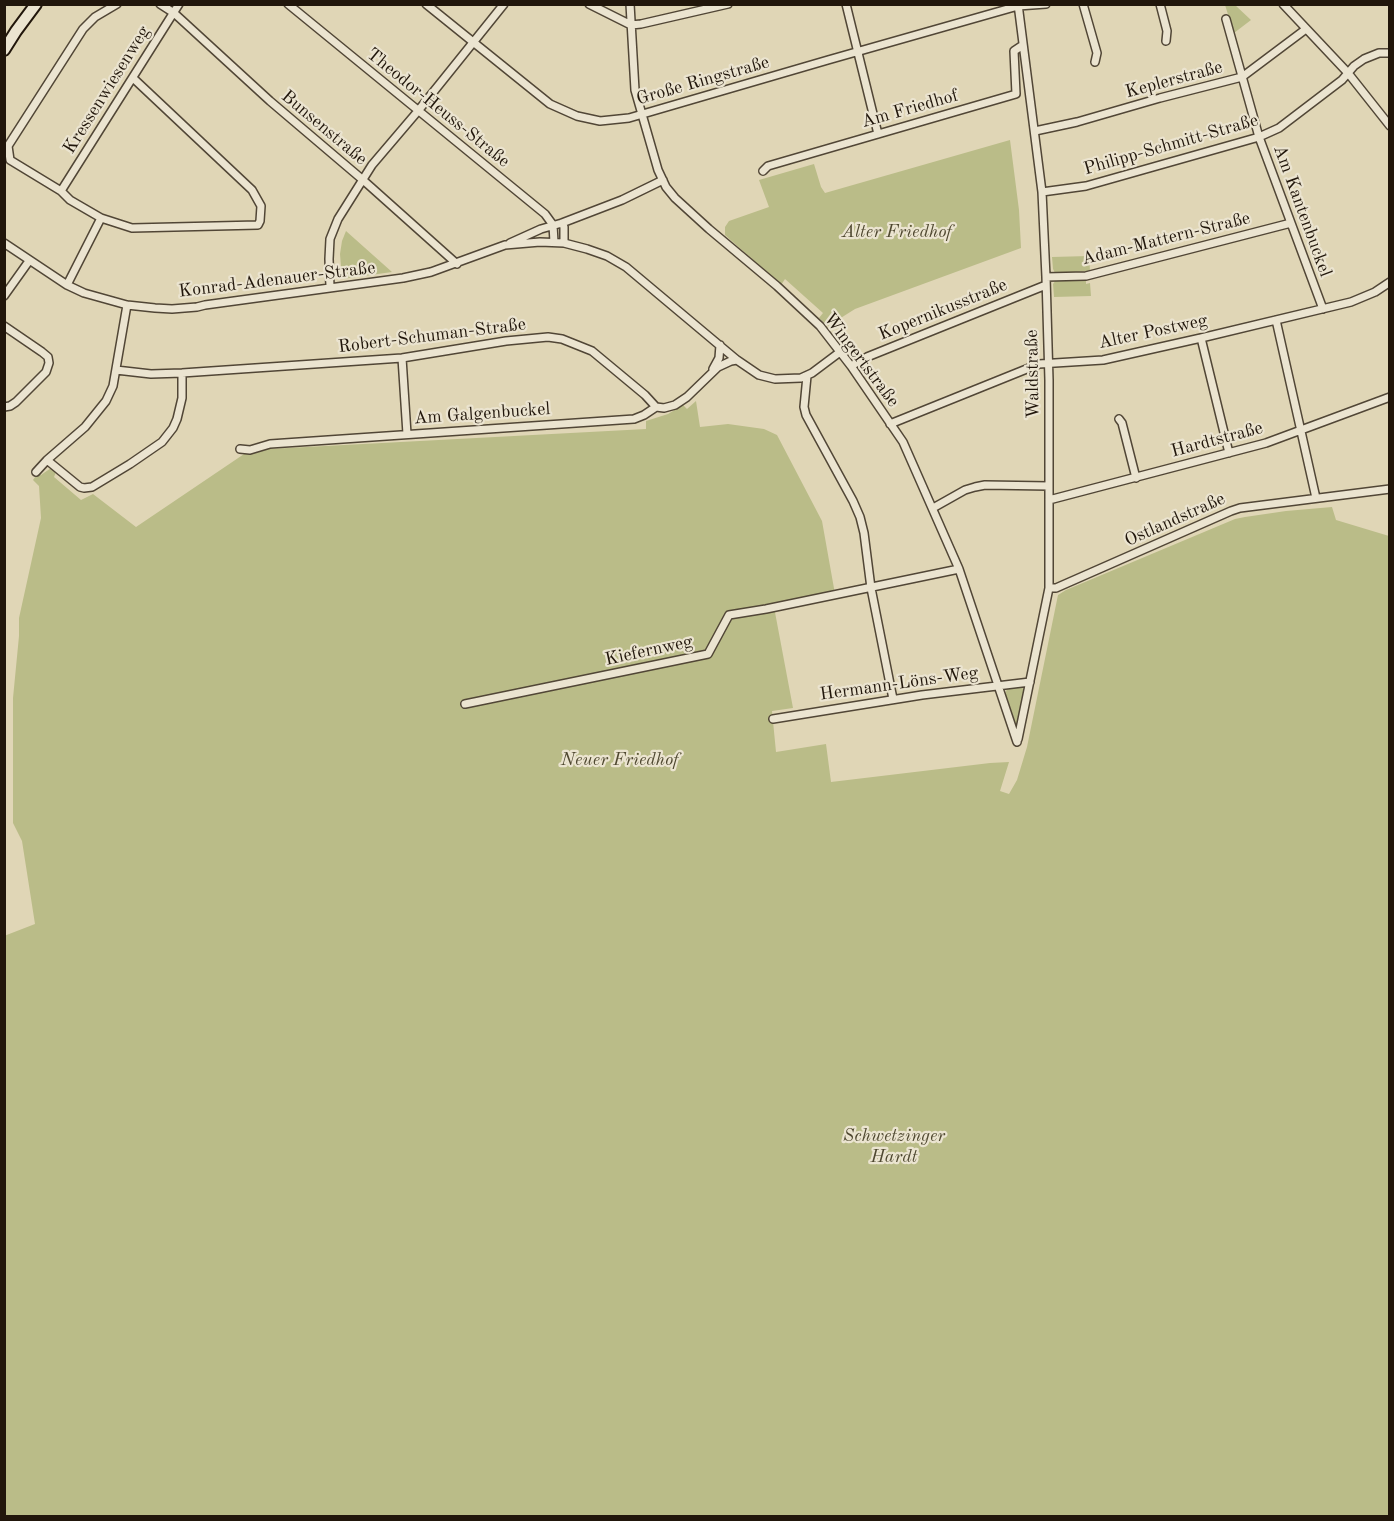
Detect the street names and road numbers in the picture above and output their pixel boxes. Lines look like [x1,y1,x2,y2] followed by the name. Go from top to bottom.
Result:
[59,22,155,158] street label: Kressenwiesenweg
[362,44,514,172] street label: Theodor-Heuss-Straße
[634,52,772,110] street label: Große Ringstraße
[1123,57,1225,103] street label: Keplerstraße
[859,85,961,133] street label: Am Friedhof
[277,86,371,170] street label: Bunsenstraße
[1081,110,1261,180] street label: Philipp-Schmitt-Straße
[1268,142,1336,280] street label: Am Kantenbuckel
[1079,208,1253,270] street label: Adam-Mattern-Straße
[177,257,377,303] street label: Konrad-Adenauer-Straße
[875,274,1011,346] street label: Kopernikusstraße
[818,308,904,412] street label: Wingertstraße
[1096,310,1210,354] street label: Alter Postweg
[337,314,527,358] street label: Robert-Schuman-Straße
[1021,329,1045,419] street label: Waldstraße
[413,398,551,430] street label: Am Galgenbuckel
[1169,417,1265,463] street label: Hardtstraße
[1121,488,1229,552] street label: Ostlandstraße
[603,631,695,671] street label: Kiefernweg
[818,662,980,706] street label: Hermann-Löns-Weg

